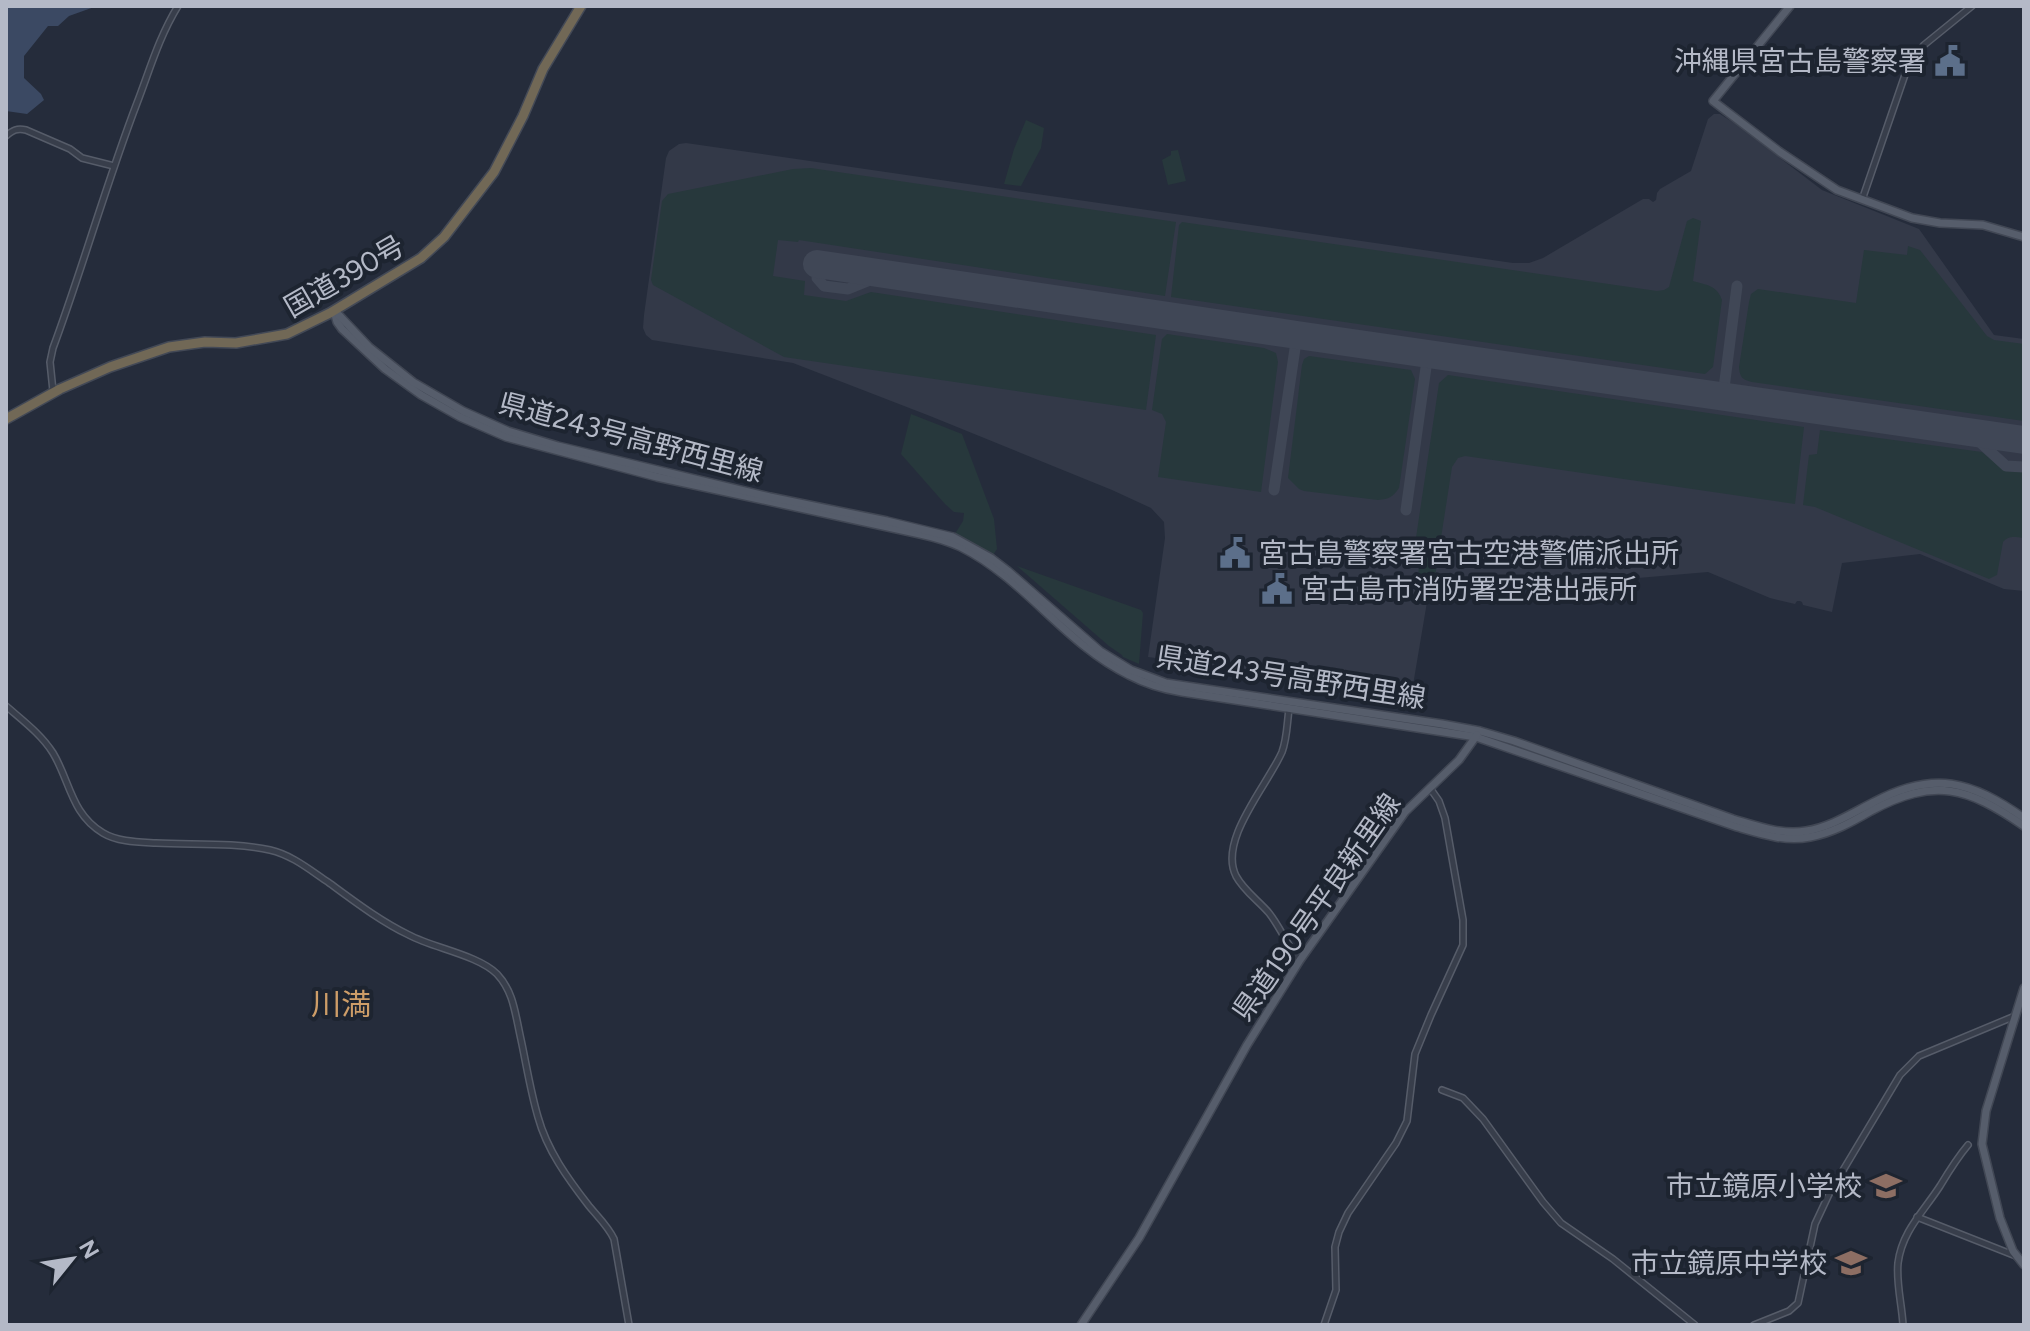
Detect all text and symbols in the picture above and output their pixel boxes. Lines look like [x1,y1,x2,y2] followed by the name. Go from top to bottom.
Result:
[1674,44,1926,78] place label: 沖縄県宮古島警察署
[1933,44,1967,78] public building icon: 沖縄県宮古島警察署
[278,228,410,324] street label: 国道390号
[495,385,767,489] street label: 県道243号高野西里線
[1218,536,1252,570] public building icon: 宮古島警察署宮古空港警備派出所
[1259,536,1679,570] place label: 宮古島警察署宮古空港警備派出所
[1260,572,1294,606] public building icon: 宮古島市消防署空港出張所
[1301,572,1637,606] place label: 宮古島市消防署空港出張所
[1154,639,1428,715] street label: 県道243号高野西里線
[1225,787,1407,1027] street label: 県道190号平良新里線
[311,986,371,1023] district label: 川満
[1666,1169,1862,1203] place label: 市立鏡原小学校
[1869,1169,1903,1203] school or university icon: 市立鏡原小学校
[32,1219,112,1299] north arrow
[73,1235,105,1263] text: N
[1631,1246,1827,1280] place label: 市立鏡原中学校
[1834,1246,1868,1280] school or university icon: 市立鏡原中学校

